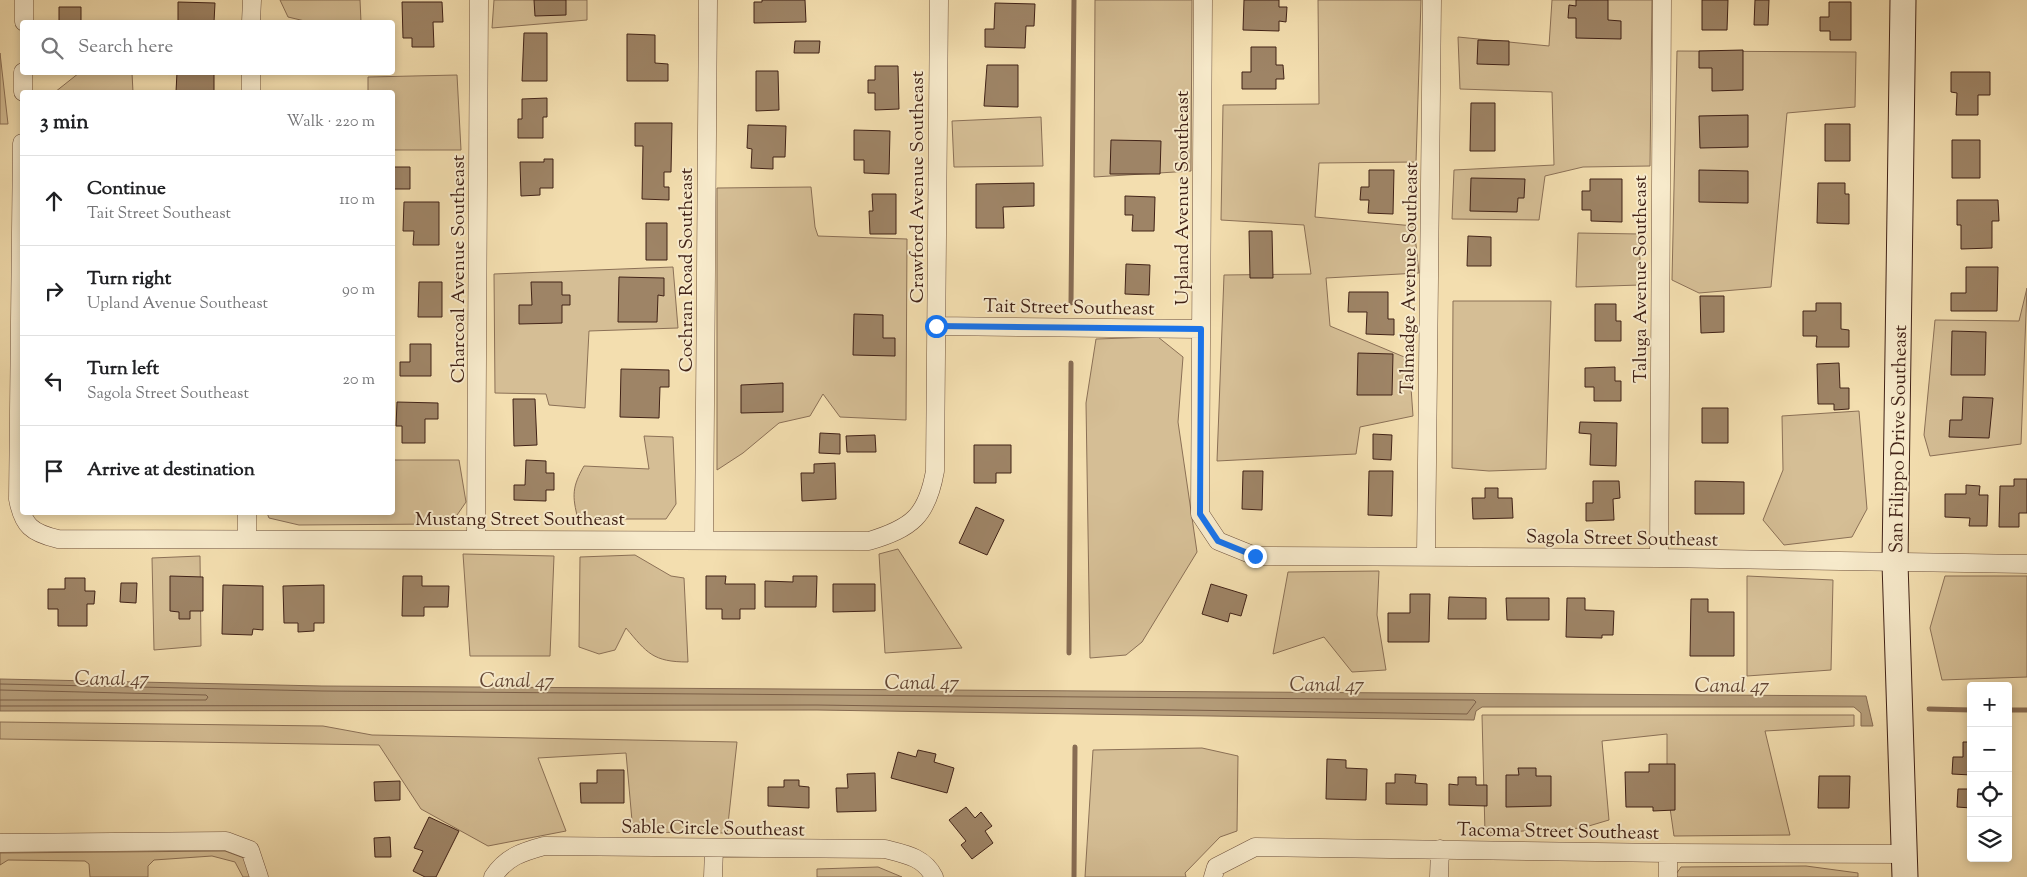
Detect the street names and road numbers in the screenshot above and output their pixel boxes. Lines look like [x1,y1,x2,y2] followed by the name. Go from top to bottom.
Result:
[905,70,932,303] street label: Crawford Avenue Southeast
[1170,90,1197,306] street label: Upland Avenue Southeast
[446,154,473,383] street label: Charcoal Avenue Southeast
[1395,161,1426,394] street label: Talmadge Avenue Southeast
[674,167,701,372] street label: Cochran Road Southeast
[1628,175,1655,383] street label: Taluga Avenue Southeast
[983,294,1155,323] street label: Tait Street Southeast
[1884,324,1915,553] street label: San Filippo Drive Southeast
[415,507,626,534] street label: Mustang Street Southeast
[1526,524,1719,555] street label: Sagola Street Southeast
[621,814,806,845] street label: Sable Circle Southeast
[1456,817,1660,848] street label: Tacoma Street Southeast

